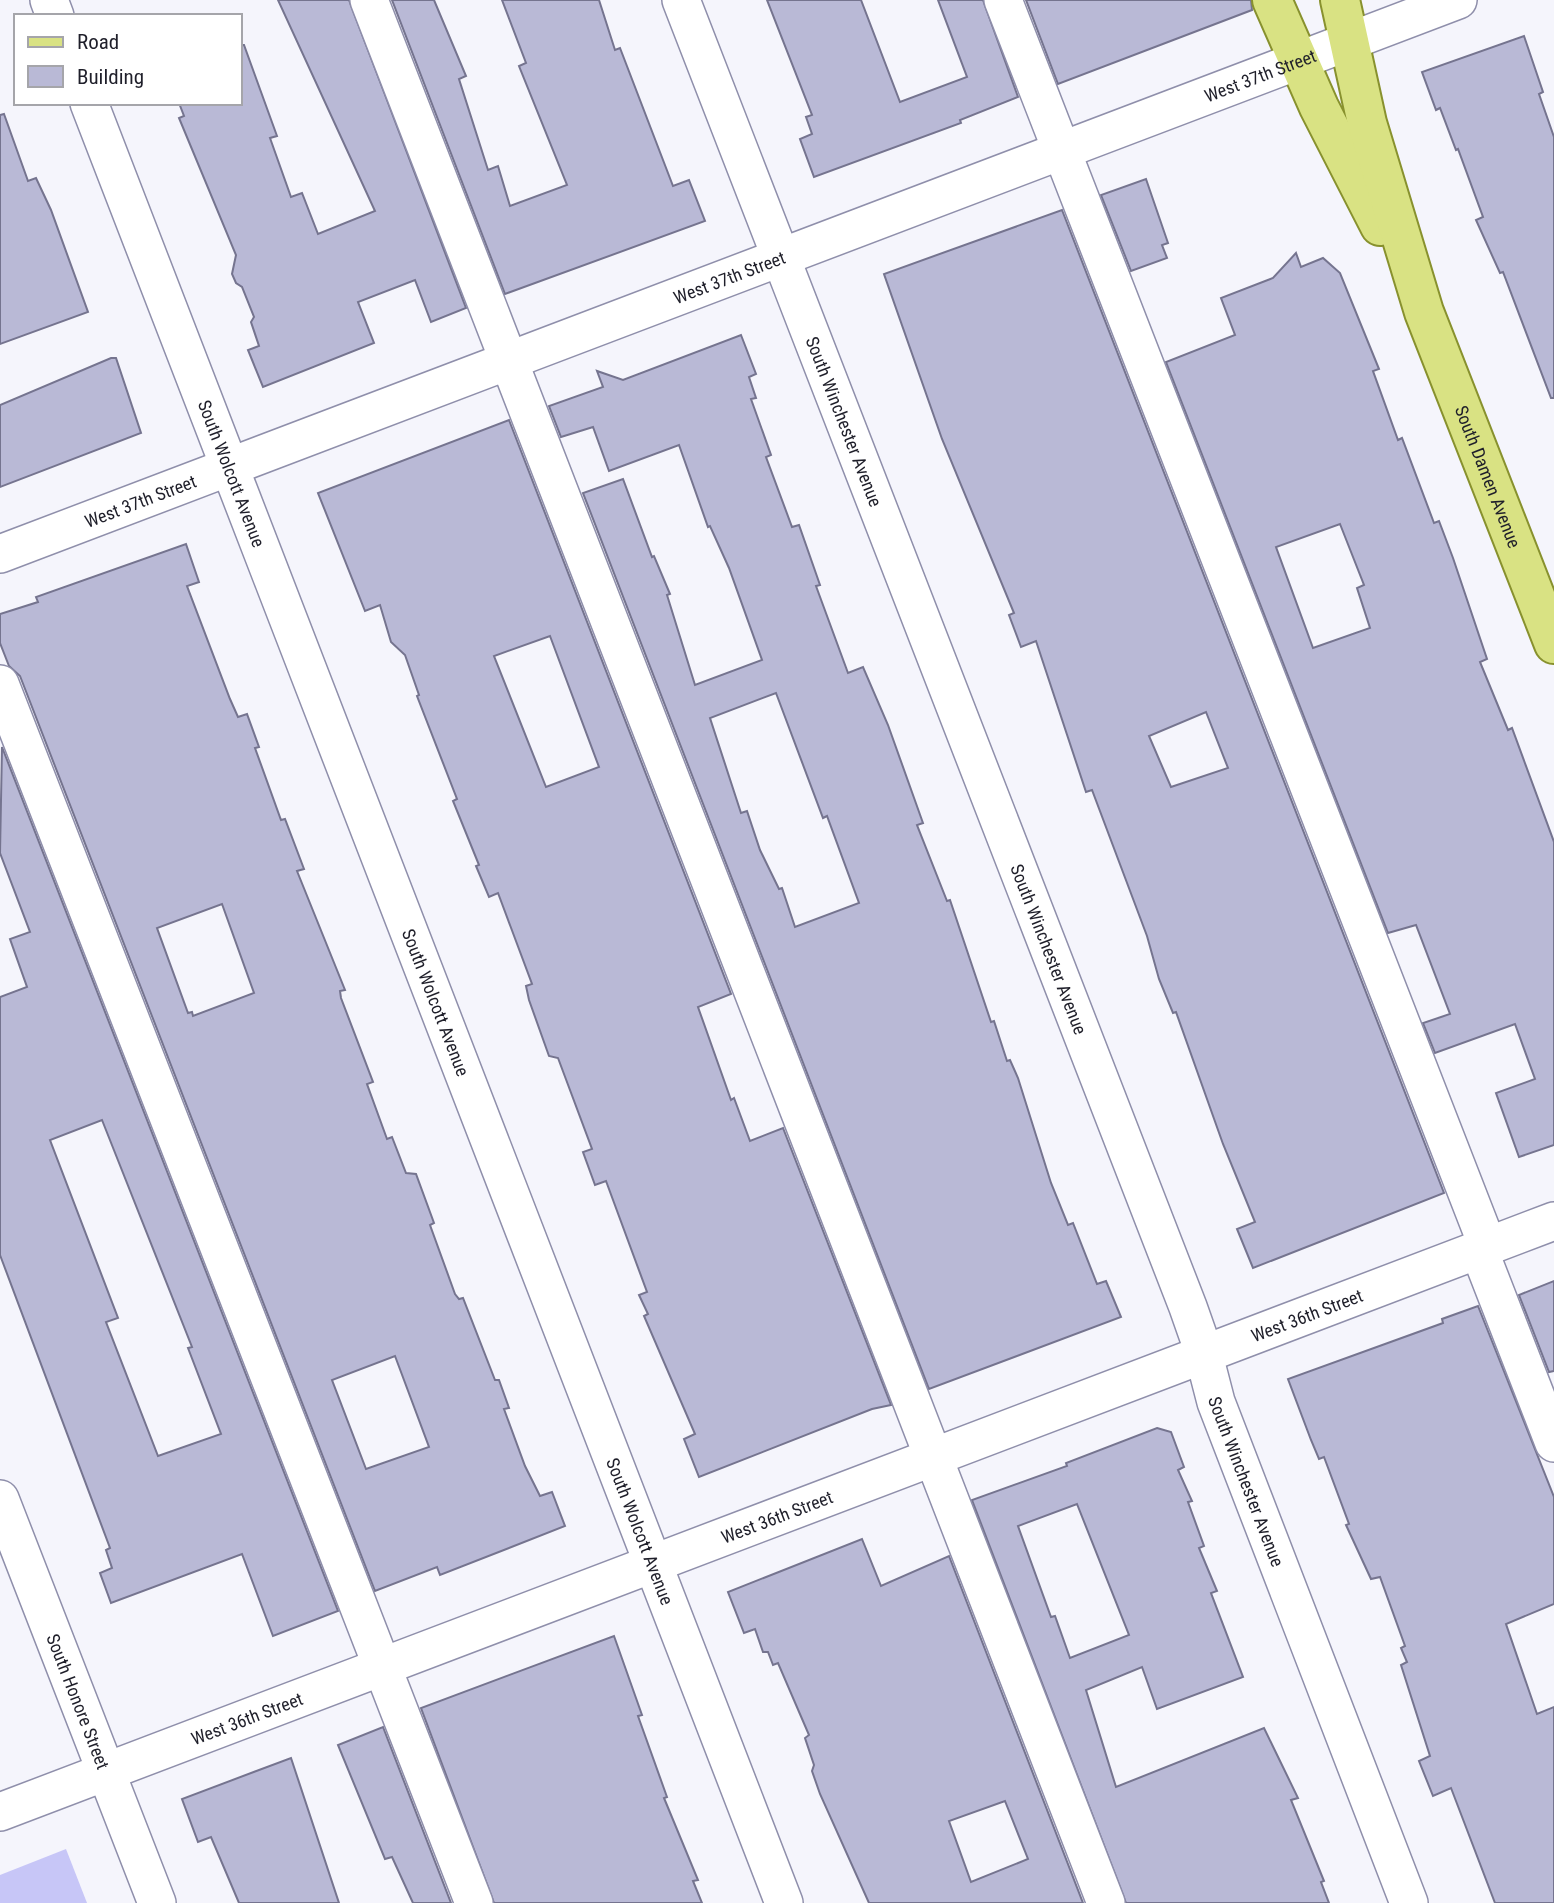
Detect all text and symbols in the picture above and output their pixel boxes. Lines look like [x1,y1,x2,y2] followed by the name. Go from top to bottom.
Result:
[14,14,242,105] legend
[77,30,119,54] text: Road
[1201,44,1319,106] street label: West 37th Street
[77,65,144,89] text: Building
[670,246,788,308] street label: West 37th Street
[802,333,887,509] street label: South Winchester Avenue
[194,397,270,550] street label: South Wolcott Avenue
[1451,402,1526,551] street label: South Damen Avenue
[81,470,199,531] street label: West 37th Street
[1007,861,1092,1037] street label: South Winchester Avenue
[398,926,474,1079] street label: South Wolcott Avenue
[1248,1284,1365,1346] street label: West 36th Street
[1204,1394,1289,1569] street label: South Winchester Avenue
[603,1455,678,1608] street label: South Wolcott Avenue
[718,1486,835,1547] street label: West 36th Street
[43,1631,114,1772] street label: South Honore Street
[188,1687,306,1749] street label: West 36th Street

